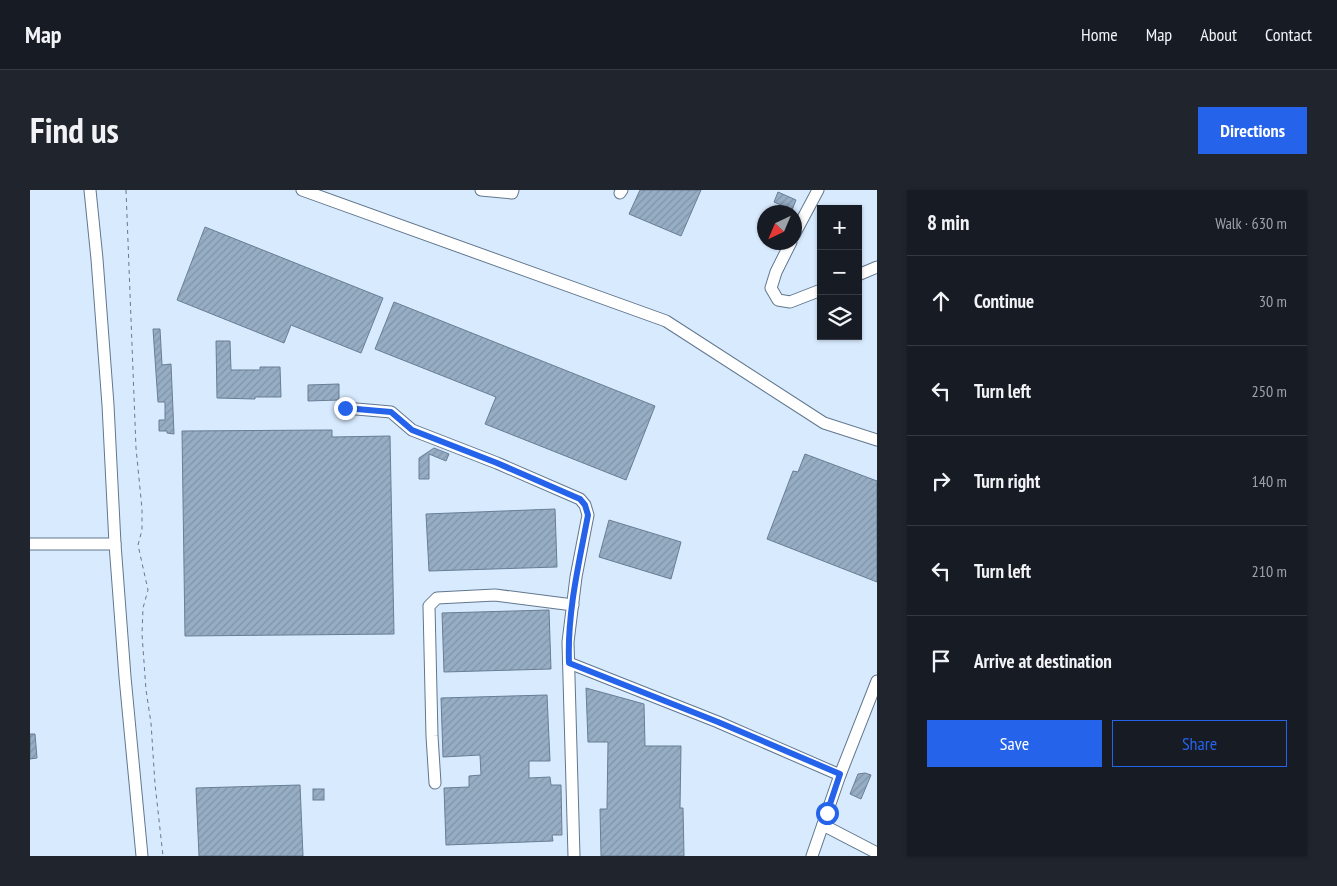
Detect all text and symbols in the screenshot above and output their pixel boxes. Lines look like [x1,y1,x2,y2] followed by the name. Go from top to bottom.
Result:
[25,19,62,50] text: Map
[1081,23,1118,46] text: Home
[1146,23,1172,46] text: Map
[1200,23,1237,46] text: About
[1265,23,1312,46] text: Contact
[30,107,119,153] text: Find us
[1198,107,1307,154] button: Directions
[757,205,802,250] north arrow
[817,205,862,340] map controls
[817,205,862,250] button: +
[927,209,969,236] text: 8 min
[1215,213,1287,233] text: Walk · 630 m
[817,250,862,295] button: −
[927,287,955,315] icon: ahead
[974,289,1034,313] text: Continue
[1259,291,1287,311] text: 30 m
[817,295,862,340] button: layers
[927,377,955,405] icon: left
[974,379,1031,403] text: Turn left
[1252,381,1287,401] text: 250 m
[334,397,357,420] route end
[927,467,955,495] icon: right
[974,469,1040,493] text: Turn right
[1252,471,1287,491] text: 140 m
[927,557,955,585] icon: left
[974,559,1031,583] text: Turn left
[1252,561,1287,581] text: 210 m
[927,647,955,675] icon: arrive
[974,649,1112,673] text: Arrive at destination
[927,720,1102,767] button: Save
[1112,720,1287,767] button: Share
[816,802,839,825] route start

